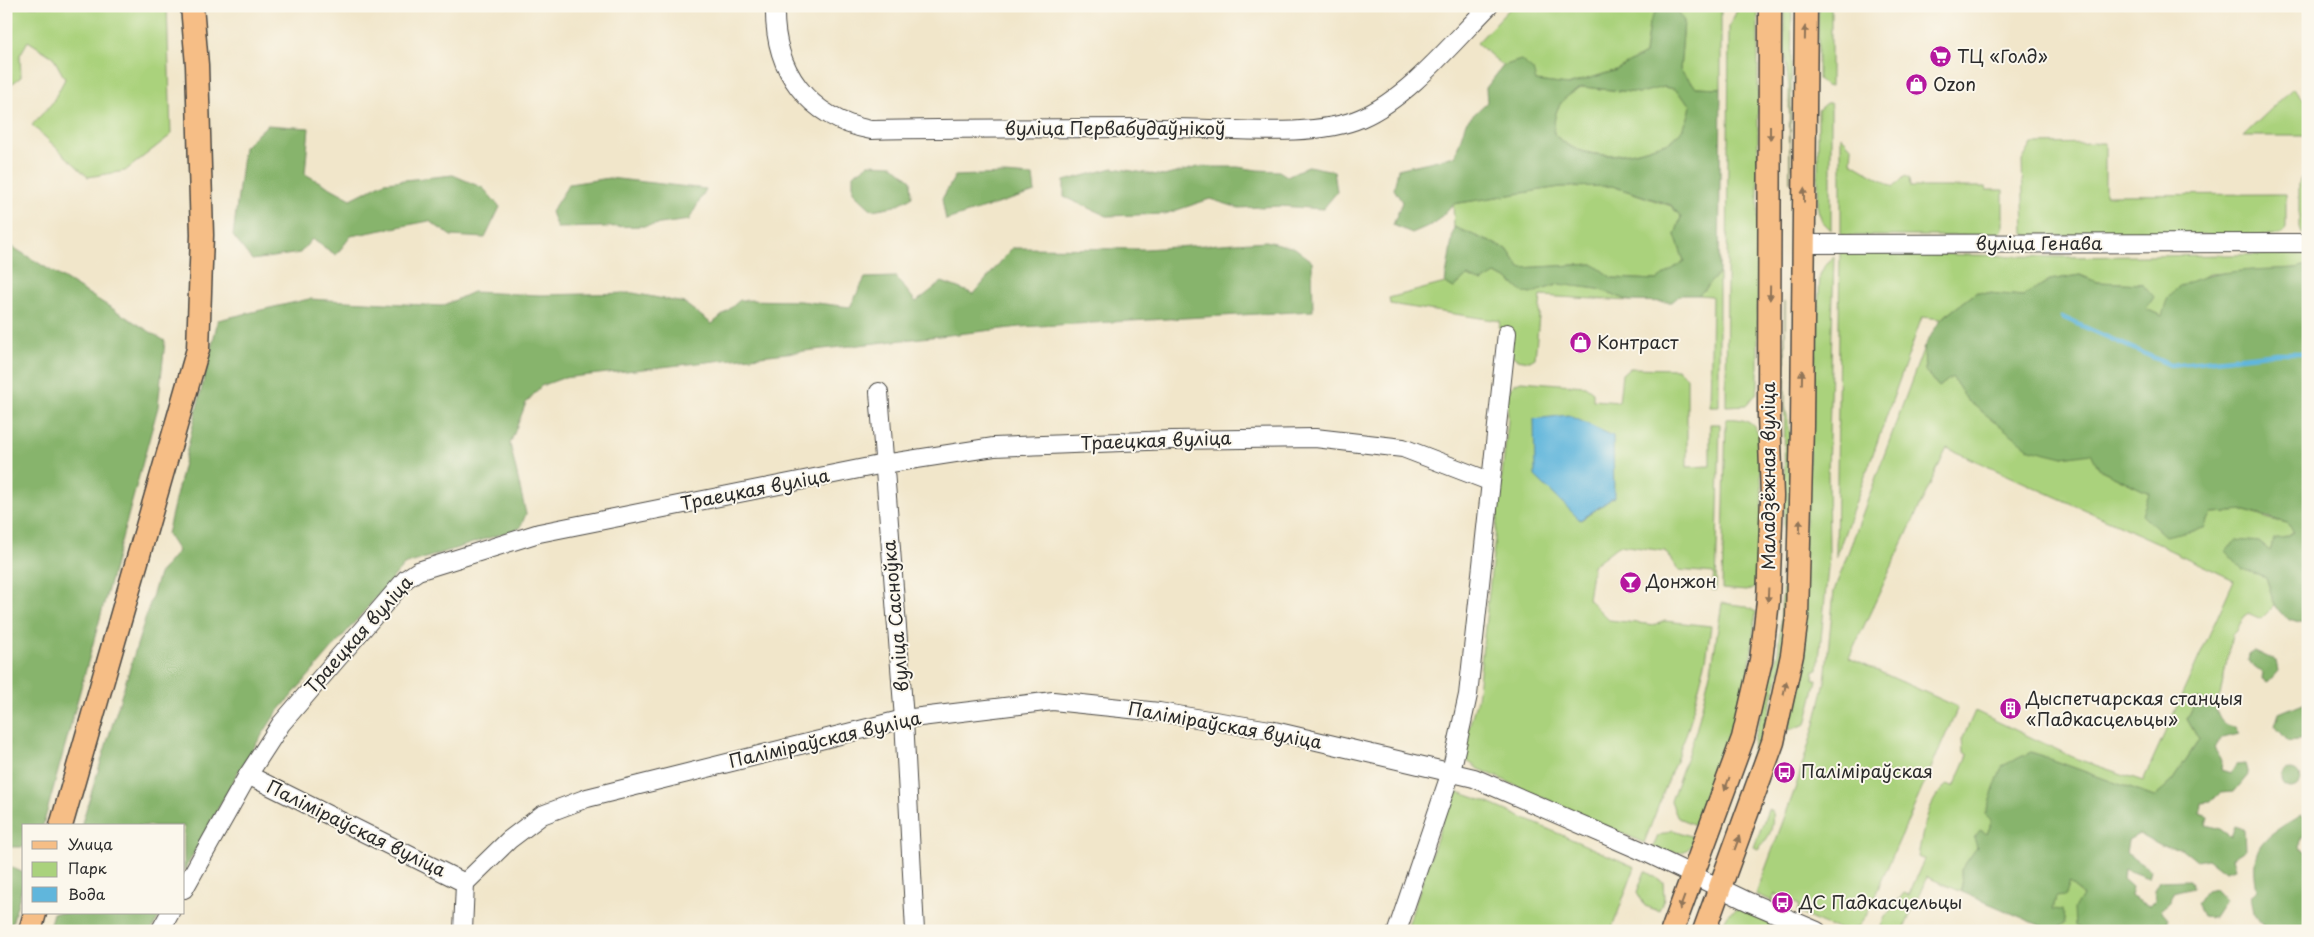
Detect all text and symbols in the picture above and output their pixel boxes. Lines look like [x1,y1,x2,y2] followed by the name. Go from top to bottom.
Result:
[1801,25,1809,41] one-way arrow
[1957,42,2048,69] place label: ТЦ «Голд»
[1929,45,1953,69] supermarket icon: ТЦ «Голд»
[1933,70,1976,97] place label: Ozon
[1905,73,1929,97] shop icon: Ozon
[1005,114,1225,141] street label: вуліца Первабудаўнікоў
[1766,125,1774,141] one-way arrow
[1800,187,1808,203] one-way arrow
[1976,229,2103,256] street label: вуліца Генава
[1766,285,1774,301] one-way arrow
[1597,328,1679,355] place label: Контраст
[1569,331,1593,355] shop icon: Контраст
[1799,369,1807,385] one-way arrow
[1754,382,1781,570] street label: Маладзёжная вуліца
[1080,423,1232,456] street label: Траецкая вуліца
[678,461,831,516] street label: Траецкая вуліца
[1796,518,1804,534] one-way arrow
[874,538,915,693] street label: вуліца Сасноўка
[1645,567,1717,594] place label: Донжон
[297,569,418,699] street label: Траецкая вуліца
[1618,570,1642,594] bar icon: Донжон
[1764,588,1772,604] one-way arrow
[1781,680,1789,695] one-way arrow
[2025,684,2243,732] place label: Дыспетчарская станцыя «Падкасцельцы»
[1126,694,1324,755] street label: Паліміраўская вуліца
[1998,697,2022,721] building icon: Дыспетчарская станцыя «Падкасцельцы»
[726,703,923,774] street label: Паліміраўская вуліца
[1801,757,1933,784] place label: Паліміраўская
[1773,760,1797,784] bus stop icon: Паліміраўская
[263,772,451,883] street label: Паліміраўская вуліца
[1723,777,1731,792] one-way arrow
[22,824,185,914] legend
[68,832,113,855] text: Улица
[1733,835,1741,850] one-way arrow
[68,856,107,879] text: Парк
[68,882,106,905] text: Вода
[1798,888,1962,915] place label: ДС Падкасцельцы
[1771,891,1795,915] bus stop icon: ДС Падкасцельцы
[1678,896,1686,911] one-way arrow

